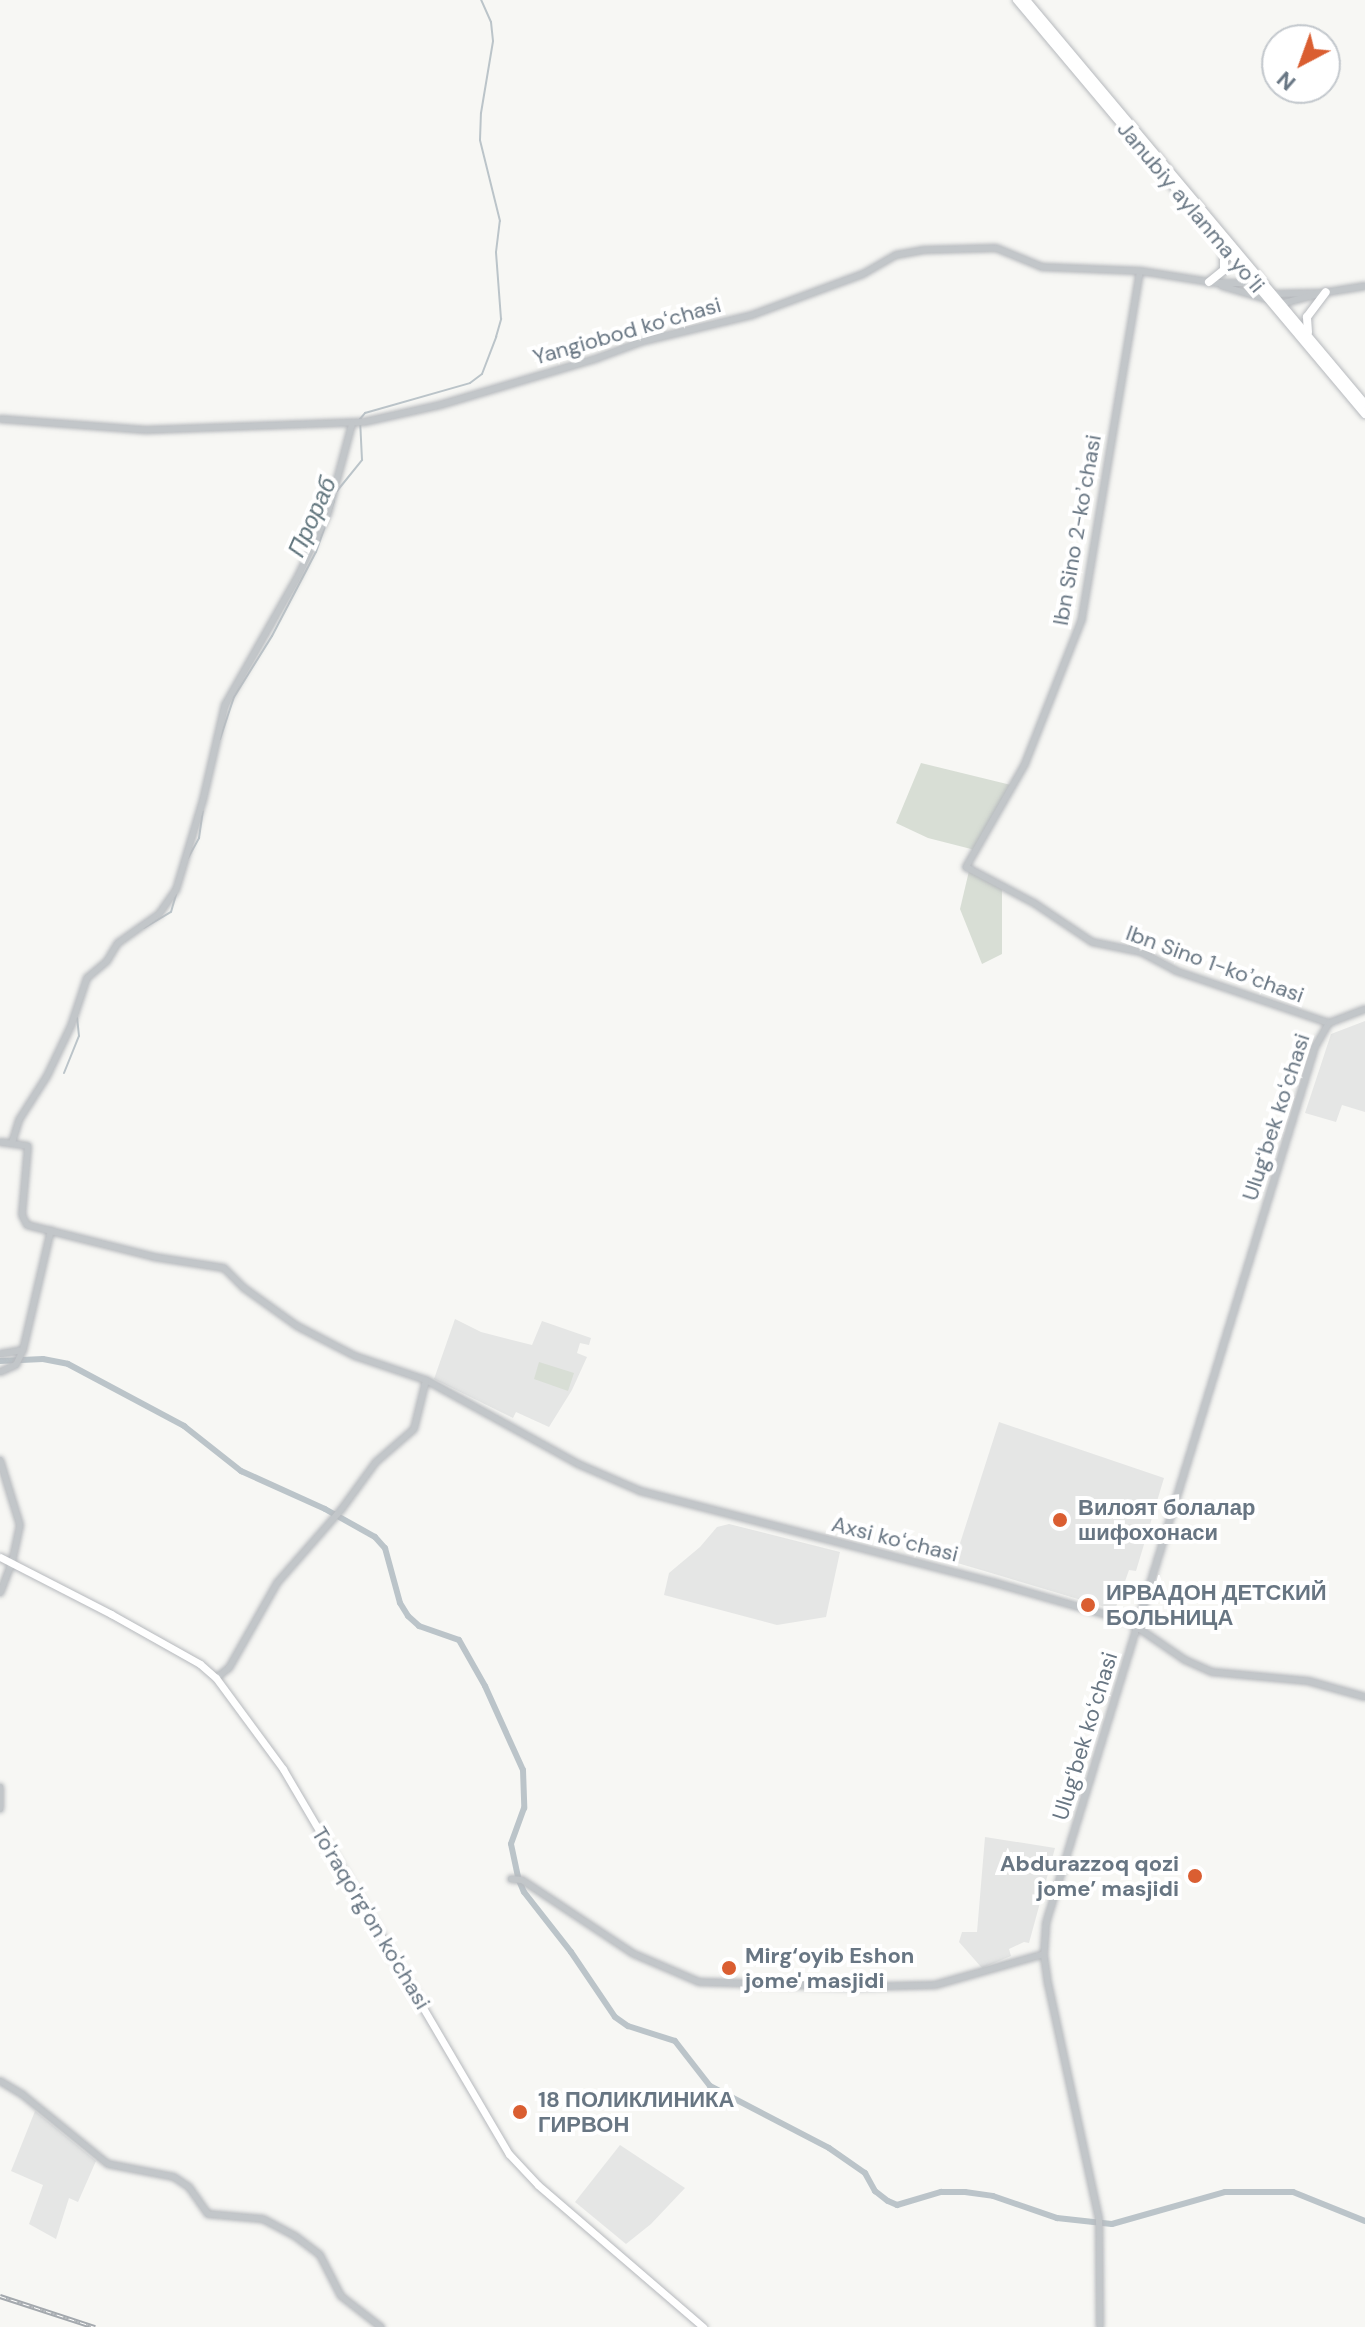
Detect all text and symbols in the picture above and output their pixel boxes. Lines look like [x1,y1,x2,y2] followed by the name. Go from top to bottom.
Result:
[1261,24,1341,104] north arrow
[1271,65,1302,97] text: N
[1112,116,1270,298] street label: Janubiy aylanma yoʻli
[530,291,724,371] street label: Yangiobod koʻchasi
[1047,433,1107,627] street label: Ibn Sino 2-koʼchasi
[282,473,342,561] water label: Прораб
[1122,920,1308,1008] street label: Ibn Sino 1-koʼchasi
[1237,1030,1315,1204] street label: Ulugʻbek koʻchasi
[1078,1494,1255,1546] place label: Вилоят болалар шифохонаси
[1049,1509,1071,1531] marker: Вилоят болалар шифохонаси
[829,1511,961,1567] street label: Axsi koʻchasi
[1106,1579,1327,1630] place label: ИРВАДОН ДЕТСКИЙ БОЛЬНИЦА
[1077,1594,1099,1616] marker: ИРВАДОН ДЕТСКИЙ БОЛЬНИЦА
[1047,1649,1123,1823] street label: Ulugʻbek koʻchasi
[306,1822,436,2014] street label: To'raqo'rg'on ko'chasi
[1000,1850,1179,1902] place label: Abdurazzoq qozi jome’ masjidi
[1186,1867,1204,1885] marker: Abdurazzoq qozi jome’ masjidi
[745,1942,914,1994] place label: Mirg‘oyib Eshon jome' masjidi
[720,1959,738,1977] marker: Mirg‘oyib Eshon jome' masjidi
[538,2086,734,2138] place label: 18 ПОЛИКЛИНИКА ГИРВОН
[509,2101,531,2123] marker: 18 ПОЛИКЛИНИКА ГИРВОН

